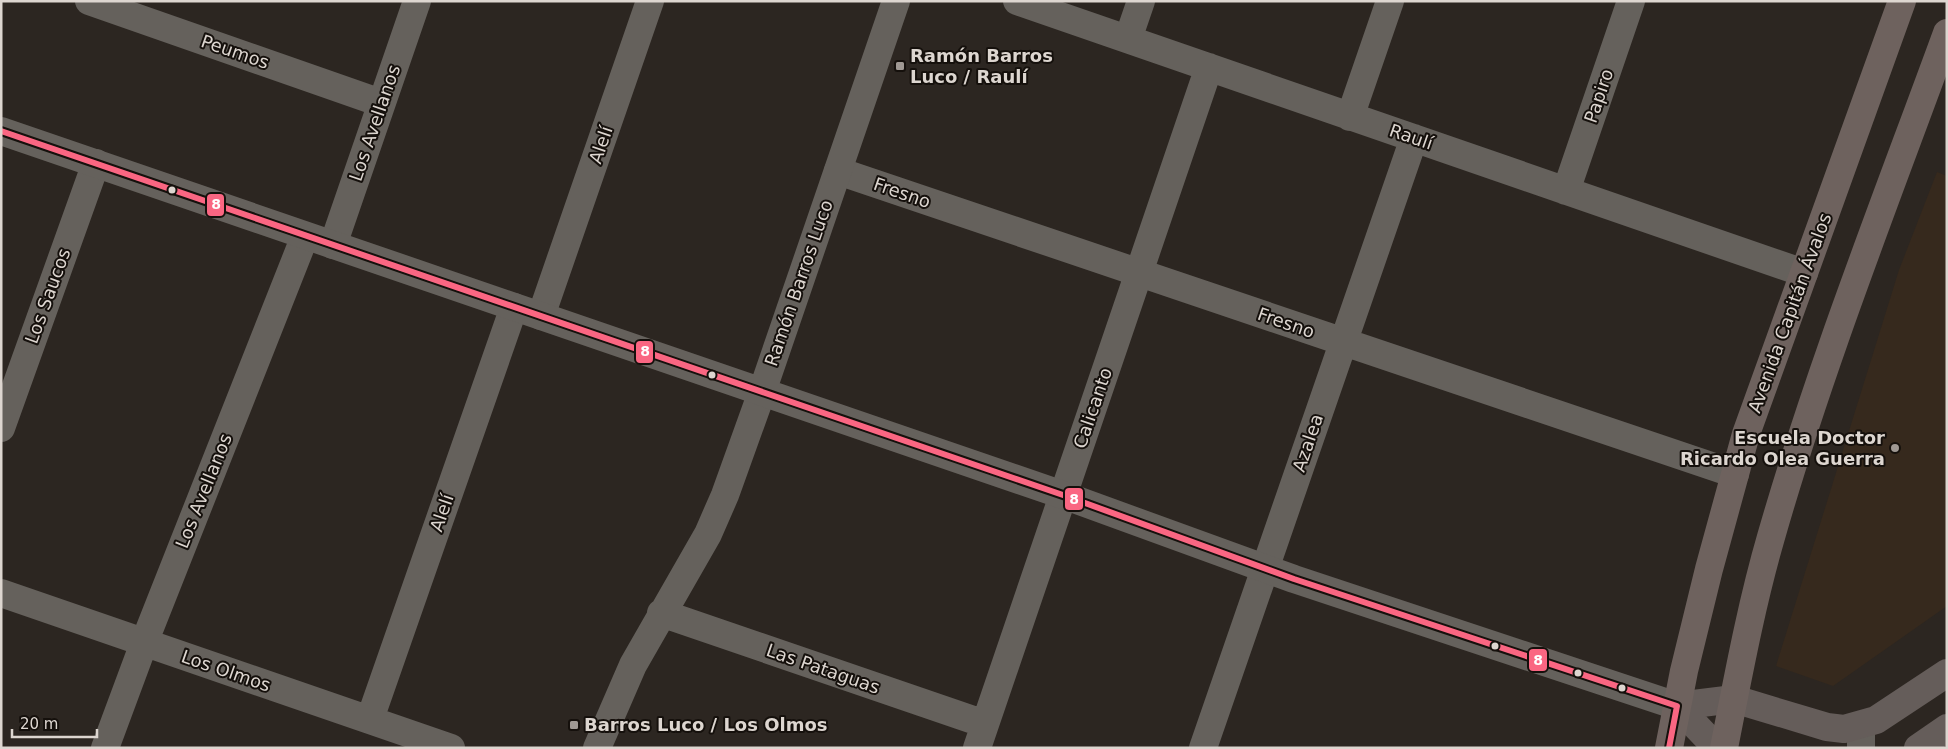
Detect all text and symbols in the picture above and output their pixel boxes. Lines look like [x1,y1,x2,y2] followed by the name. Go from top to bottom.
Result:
[198,30,272,73] street label: Peumos
[910,45,1053,87] place label: Ramón Barros Luco / Raulí
[894,60,906,72] marker: Ramón Barros Luco / Raulí
[345,62,404,184] street label: Los Avellanos
[1580,66,1617,126] street label: Papiro
[1387,119,1437,154] street label: Raulí
[584,122,617,166] street label: Alelí
[871,173,933,212] street label: Fresno
[167,185,177,195] unlabelled marker
[206,193,225,217] line badge: 8
[211,196,221,212] text: 8
[760,197,837,369] street label: Ramón Barros Luco
[1744,210,1836,416] street label: Avenida Capitán Ávalos
[21,245,74,346] street label: Los Saucos
[1255,303,1317,342] street label: Fresno
[635,340,654,364] line badge: 8
[640,343,650,359] text: 8
[1069,365,1116,451] street label: Calicanto
[707,370,717,380] unlabelled marker
[1288,411,1327,475] street label: Azalea
[1680,427,1885,469] place label: Escuela Doctor Ricardo Olea Guerra
[171,430,236,551] street label: Los Avellanos
[1889,442,1901,454] marker: Escuela Doctor Ricardo Olea Guerra
[1064,487,1084,511] line badge: 8
[425,490,458,534] street label: Alelí
[1069,491,1079,507] text: 8
[764,639,883,698] street label: Las Pataguas
[1490,641,1500,651] unlabelled marker
[179,645,274,696] street label: Los Olmos
[1528,648,1548,672] line badge: 8
[1533,652,1543,668] text: 8
[1573,668,1583,678] unlabelled marker
[1617,683,1627,693] unlabelled marker
[12,706,98,738] scale bar
[584,714,828,735] place label: Barros Luco / Los Olmos
[20,715,58,733] text: 20 m
[568,719,580,731] marker: Barros Luco / Los Olmos

